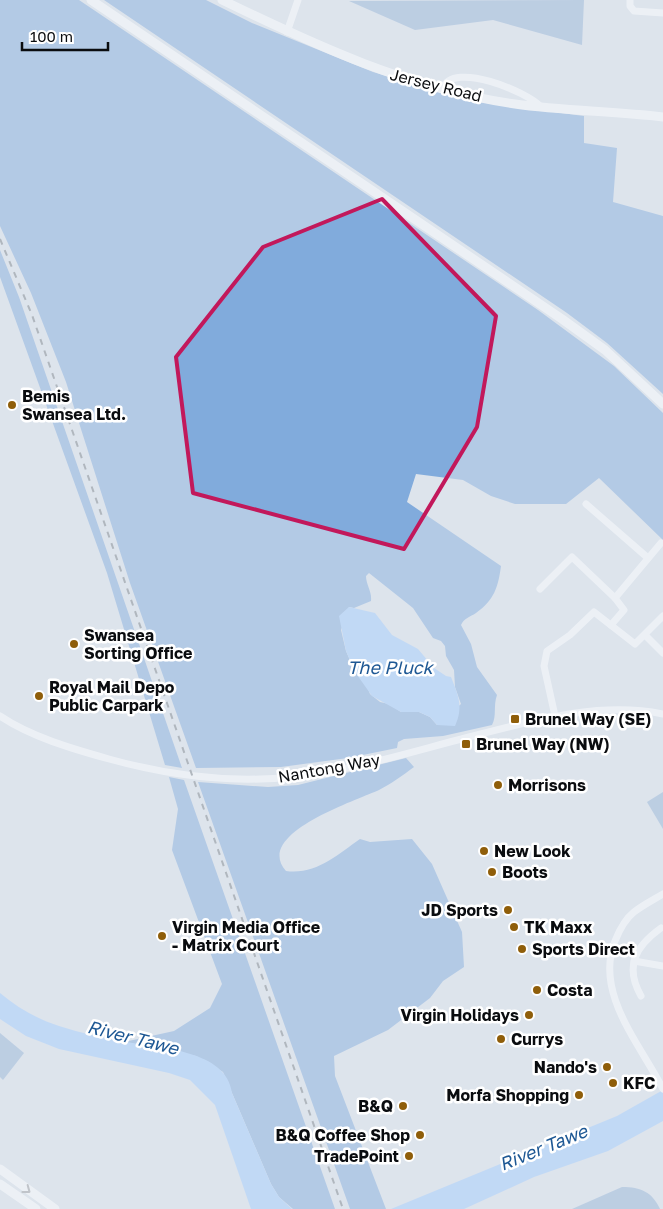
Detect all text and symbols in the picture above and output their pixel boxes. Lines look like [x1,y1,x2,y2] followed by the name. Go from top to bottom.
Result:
[22,20,109,52] scale bar
[30,27,73,45] text: 100 m
[388,64,484,106] street label: Jersey Road
[22,386,126,424] place label: Bemis Swansea Ltd.
[6,399,18,411] marker: Bemis Swansea Ltd.
[84,625,193,663] place label: Swansea Sorting Office
[68,638,80,650] marker: Swansea Sorting Office
[347,656,435,678] water label: The Pluck
[49,677,175,715] place label: Royal Mail Depo Public Carpark
[33,690,45,702] marker: Royal Mail Depo Public Carpark
[525,709,651,729] place label: Brunel Way (SE)
[509,713,521,725] marker: Brunel Way (SE)
[476,734,610,754] place label: Brunel Way (NW)
[460,738,472,750] marker: Brunel Way (NW)
[277,749,381,787] street label: Nantong Way
[508,775,586,795] place label: Morrisons
[492,779,504,791] marker: Morrisons
[494,841,571,861] place label: New Look
[478,845,490,857] marker: New Look
[502,862,548,882] place label: Boots
[486,866,498,878] marker: Boots
[421,900,498,920] place label: JD Sports
[502,904,514,916] marker: JD Sports
[172,917,320,955] place label: Virgin Media Office - Matrix Court
[524,917,593,937] place label: TK Maxx
[508,921,520,933] marker: TK Maxx
[156,930,168,942] marker: Virgin Media Office - Matrix Court
[532,939,635,959] place label: Sports Direct
[516,943,528,955] marker: Sports Direct
[547,980,593,1000] place label: Costa
[531,984,543,996] marker: Costa
[401,1005,519,1025] place label: Virgin Holidays
[523,1009,535,1021] marker: Virgin Holidays
[85,1015,182,1059] water label: River Tawe
[511,1029,563,1049] place label: Currys
[495,1033,507,1045] marker: Currys
[534,1057,597,1077] place label: Nando's
[601,1061,613,1073] marker: Nando's
[623,1073,655,1093] place label: KFC
[607,1077,619,1089] marker: KFC
[446,1085,569,1105] place label: Morfa Shopping
[573,1089,585,1101] marker: Morfa Shopping
[358,1096,393,1116] place label: B&Q
[397,1100,409,1112] marker: B&Q
[496,1119,592,1175] water label: River Tawe
[276,1125,410,1145] place label: B&Q Coffee Shop
[414,1129,426,1141] marker: B&Q Coffee Shop
[314,1146,399,1166] place label: TradePoint
[403,1150,415,1162] marker: TradePoint
[21,1184,31,1193] one-way arrow

